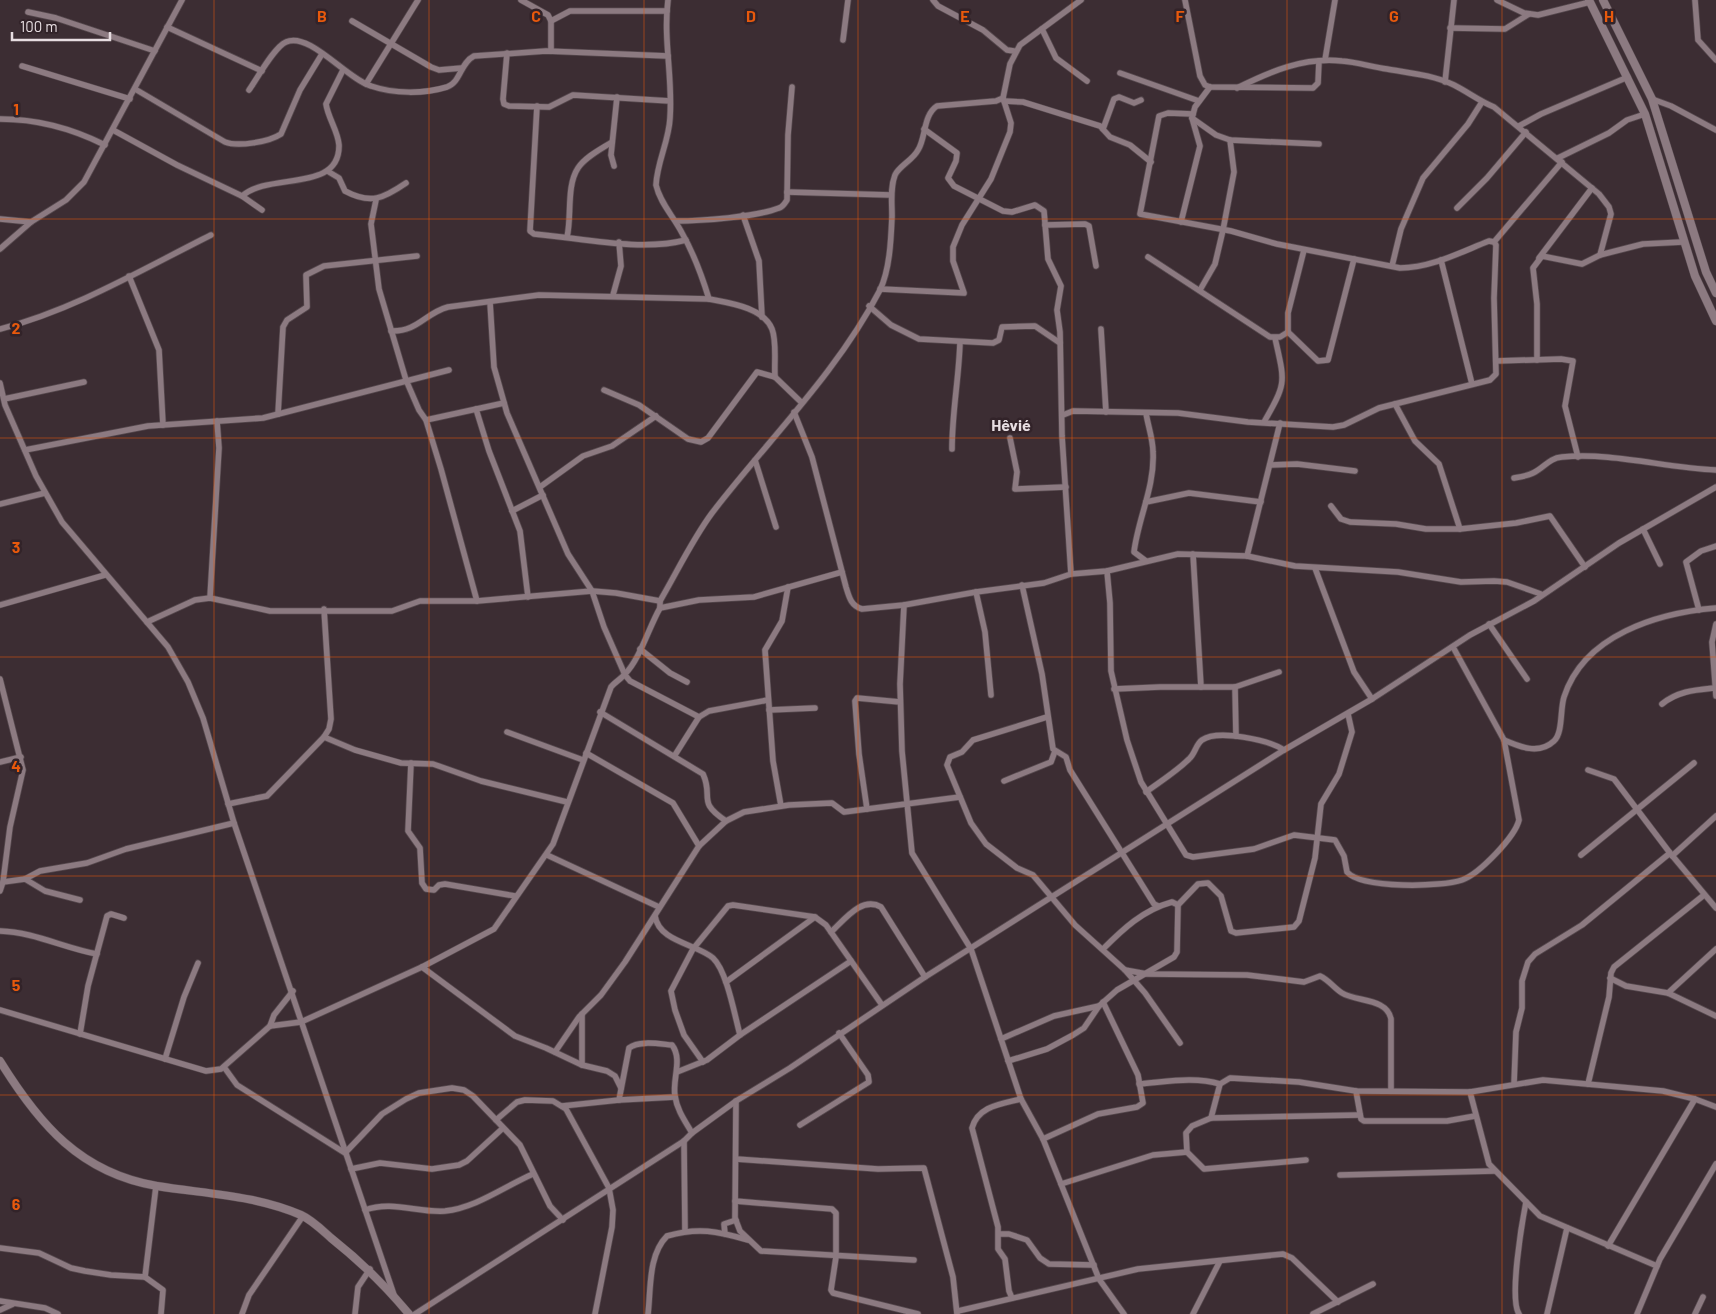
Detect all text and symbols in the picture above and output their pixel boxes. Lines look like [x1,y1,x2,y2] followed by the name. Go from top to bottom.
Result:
[317,6,327,25] text: B
[531,6,541,25] text: C
[746,6,756,25] text: D
[960,6,970,25] text: E
[1176,6,1185,25] text: F
[1389,6,1399,25] text: G
[1604,6,1614,25] text: H
[12,10,110,42] scale bar
[20,17,58,35] text: 100 m
[13,99,19,118] text: 1
[12,318,21,337] text: 2
[991,415,1031,434] district label: Hêvié
[12,537,20,556] text: 3
[11,756,21,775] text: 4
[12,975,21,994] text: 5
[12,1194,21,1213] text: 6

